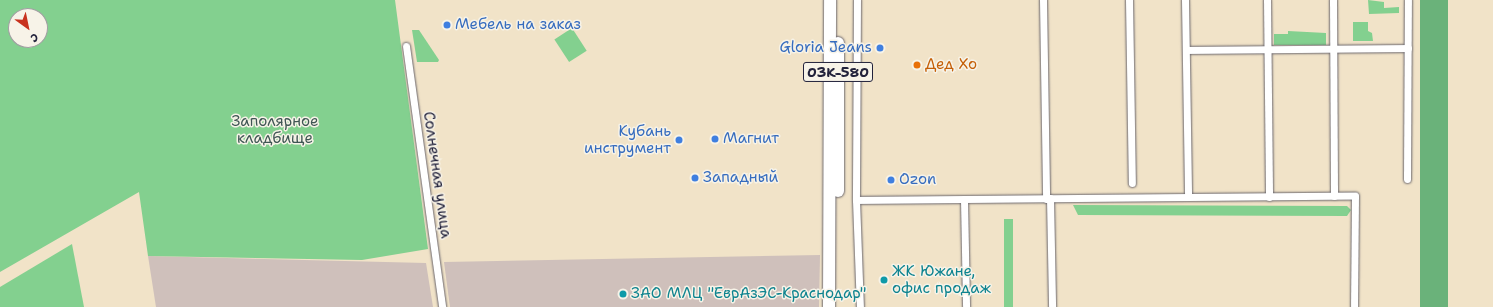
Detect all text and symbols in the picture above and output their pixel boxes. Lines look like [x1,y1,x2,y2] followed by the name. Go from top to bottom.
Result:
[8,8,48,48] north arrow
[455,16,581,34] place label: Мебель на заказ
[442,20,452,30] marker: Мебель на заказ
[27,30,41,46] text: С
[779,39,872,57] place label: Gloria Jeans
[875,43,885,53] marker: Gloria Jeans
[925,56,977,74] place label: Дед Хо
[803,60,873,84] road number: 03К-580
[912,60,922,70] marker: Дед Хо
[419,110,455,240] street label: Солнечная улица
[231,112,319,147] park label: Заполярное кладбище
[584,122,671,157] place label: Кубань инструмент
[723,130,779,148] place label: Магнит
[710,134,720,144] marker: Магнит
[674,135,684,145] marker: Кубань инструмент
[703,169,778,187] place label: Западный
[899,171,936,189] place label: Ozon
[690,173,700,183] marker: Западный
[886,175,896,185] marker: Ozon
[892,262,991,297] place label: ЖК Южане, офис продаж
[879,275,889,285] marker: ЖК Южане, офис продаж
[631,285,866,303] place label: ЗАО МЛЦ "ЕврАзЭС-Краснодар"
[618,289,628,299] marker: ЗАО МЛЦ "ЕврАзЭС-Краснодар"

